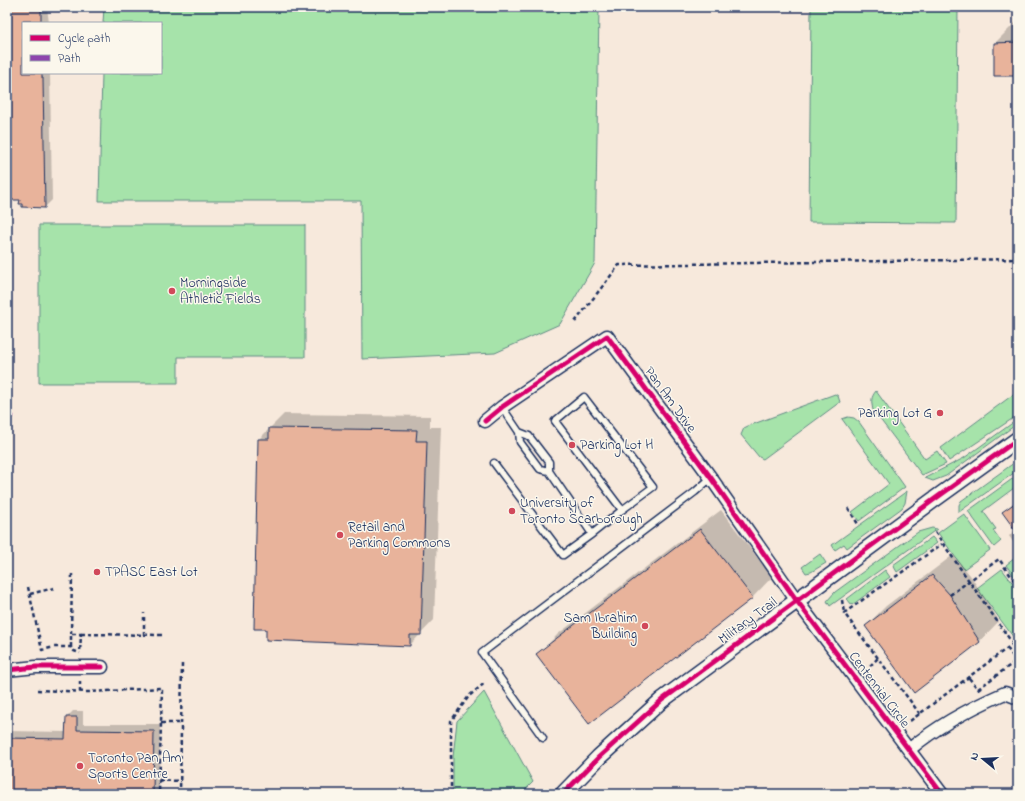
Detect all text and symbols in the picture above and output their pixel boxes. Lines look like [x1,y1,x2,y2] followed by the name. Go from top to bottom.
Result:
[22,22,162,74] legend
[58,30,110,49] text: Cycle path
[58,50,81,68] text: Path
[180,273,261,310] place label: Morningside Athletic Fields
[167,286,177,296] marker: Morningside Athletic Fields
[639,362,702,438] street label: Pan Am Drive
[858,403,932,425] place label: Parking Lot G
[935,408,945,418] marker: Parking Lot G
[580,435,653,457] place label: Parking Lot H
[567,440,577,450] marker: Parking Lot H
[520,493,643,531] place label: University of Toronto Scarborough
[507,506,517,516] marker: University of Toronto Scarborough
[348,517,451,555] place label: Retail and Parking Commons
[335,530,345,540] marker: Retail and Parking Commons
[105,562,198,583] place label: TPASC East Lot
[92,567,102,577] marker: TPASC East Lot
[714,592,782,650] street label: Military Trail
[563,608,637,646] place label: Sam Ibrahim Building
[640,621,650,631] marker: Sam Ibrahim Building
[843,647,915,733] street label: Centennial Circle
[963,739,1003,779] north arrow
[88,748,182,785] place label: Toronto Pan Am Sports Centre
[966,750,983,762] text: N
[75,761,85,771] marker: Toronto Pan Am Sports Centre

